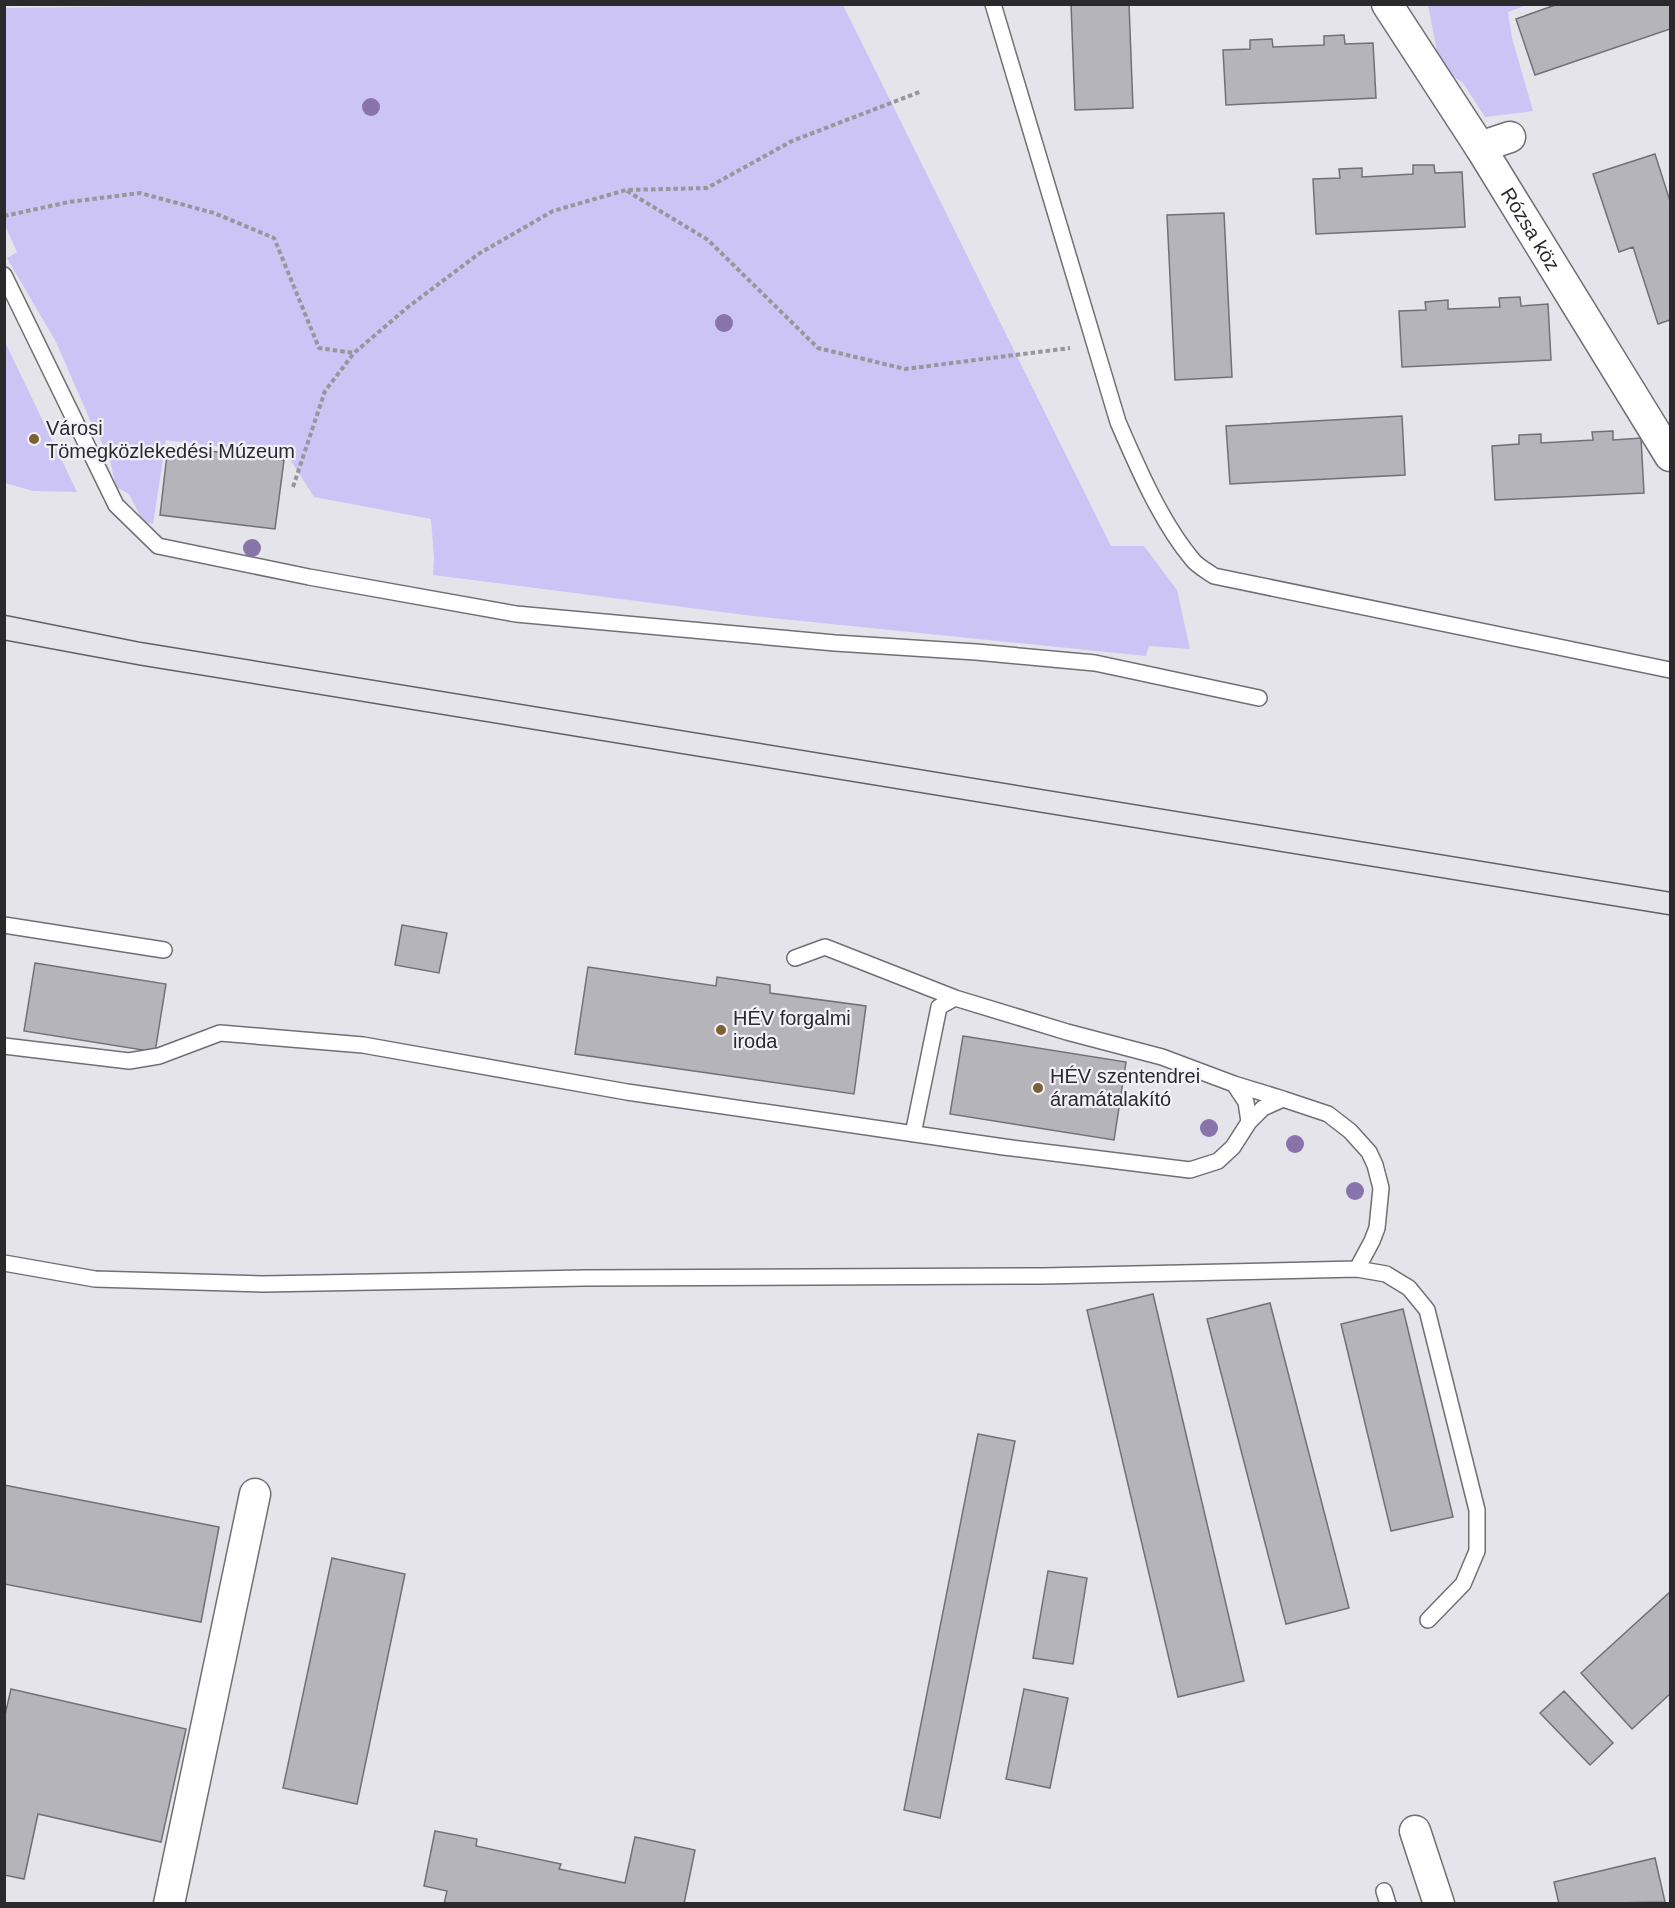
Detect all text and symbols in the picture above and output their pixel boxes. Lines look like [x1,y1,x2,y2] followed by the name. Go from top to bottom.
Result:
[1497,184,1564,275] street label: Rózsa köz
[46,417,295,462] place label: Városi Tömegközlekedési Múzeum
[27,432,41,446] marker: Városi Tömegközlekedési Múzeum
[733,1007,851,1052] place label: HÉV forgalmi iroda
[714,1023,728,1037] marker: HÉV forgalmi iroda
[1050,1065,1200,1110] place label: HÉV szentendrei áramátalakító
[1031,1081,1045,1095] marker: HÉV szentendrei áramátalakító

